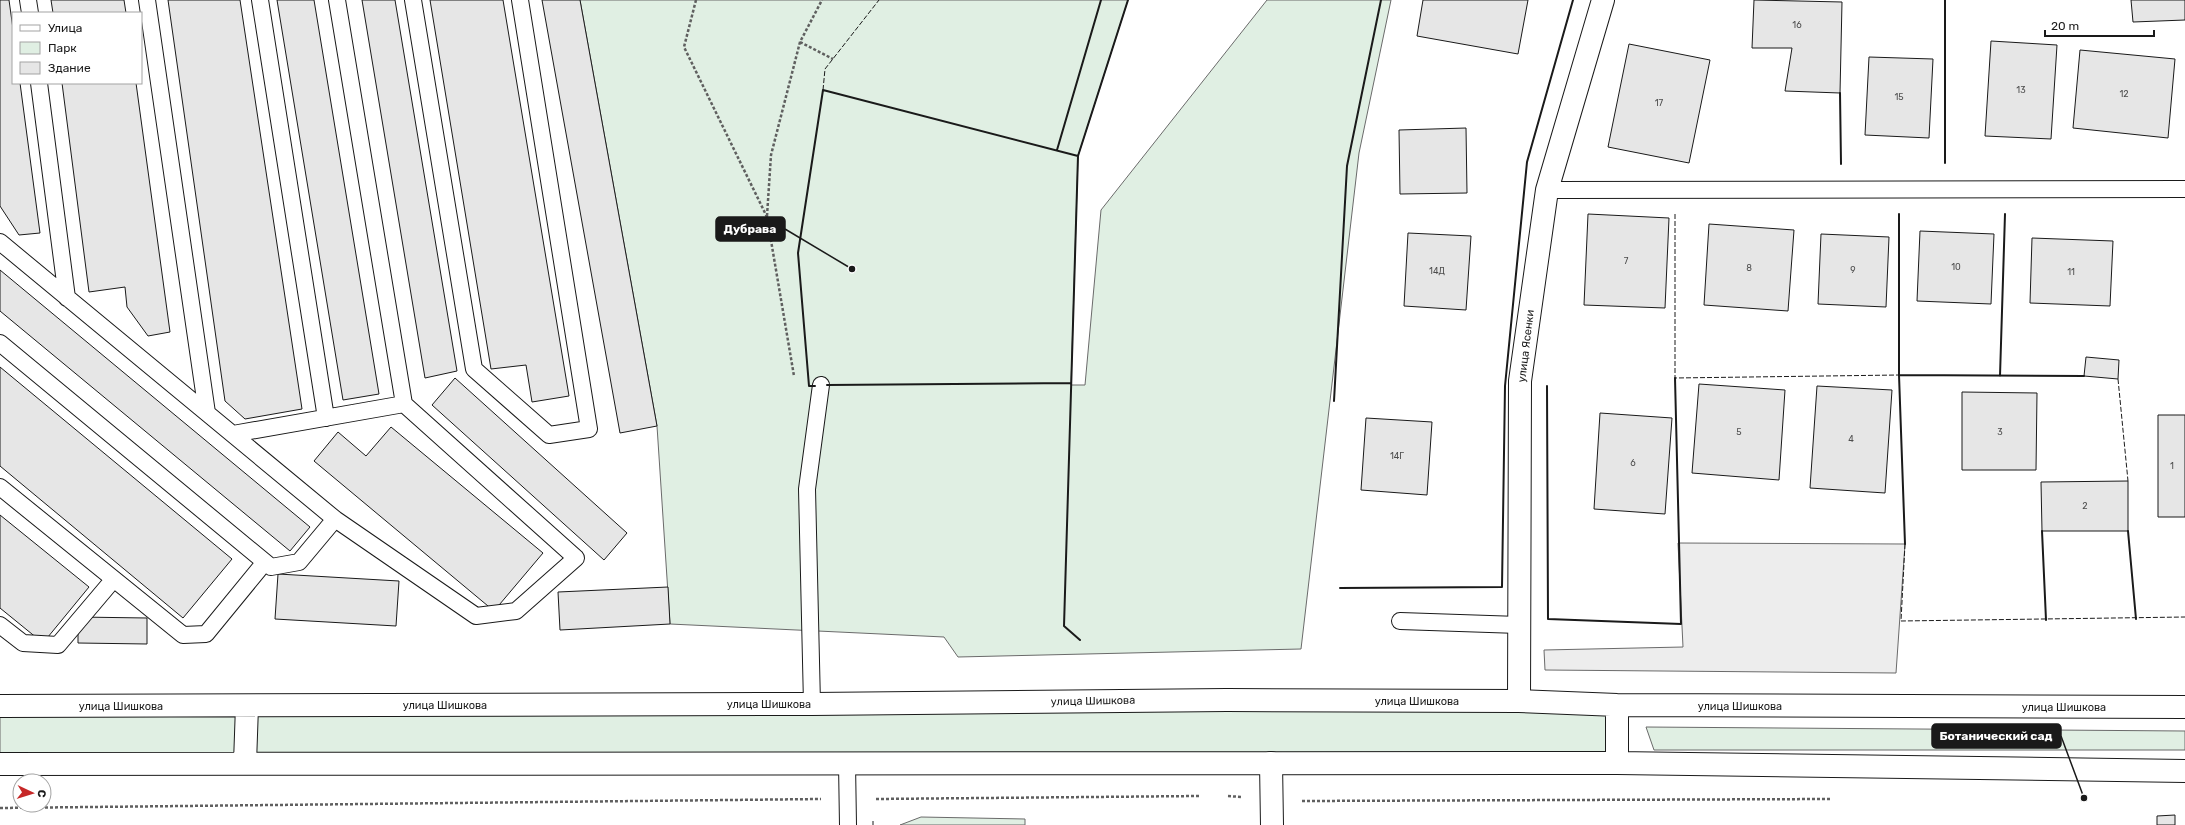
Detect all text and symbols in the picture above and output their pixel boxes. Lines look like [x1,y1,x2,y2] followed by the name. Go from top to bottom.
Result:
[12,12,142,84] legend
[2045,12,2154,38] scale bar
[2051,19,2079,33] text: 20 m
[1792,20,1802,30] house number: 16
[48,21,82,35] text: Улица
[48,41,77,55] text: Парк
[48,61,91,75] text: Здание
[2016,85,2026,95] house number: 13
[2119,89,2129,99] house number: 12
[1894,92,1904,102] house number: 15
[1655,98,1664,108] house number: 17
[716,217,785,241] callout: Дубрава
[724,222,776,236] text: Дубрава
[1624,256,1629,266] house number: 7
[1951,262,1961,272] house number: 10
[1746,263,1752,273] house number: 8
[1850,265,1856,275] house number: 9
[1429,266,1446,276] house number: 14Д
[2067,267,2075,277] house number: 11
[1515,309,1537,383] street label: улица Ясенки
[1736,427,1742,437] house number: 5
[1997,427,2003,437] house number: 3
[1848,434,1854,444] house number: 4
[1390,451,1404,461] house number: 14Г
[1630,458,1636,468] house number: 6
[2170,461,2174,471] house number: 1
[2082,501,2088,511] house number: 2
[1051,694,1135,708] street label: улица Шишкова
[1375,695,1459,708] street label: улица Шишкова
[727,698,811,711] street label: улица Шишкова
[403,699,487,712] street label: улица Шишкова
[79,700,163,713] street label: улица Шишкова
[1698,700,1782,713] street label: улица Шишкова
[2022,701,2106,714] street label: улица Шишкова
[1932,724,2061,748] callout: Ботанический сад
[1940,729,2053,743] text: Ботанический сад
[12,773,52,813] north arrow
[35,789,48,798] text: С

